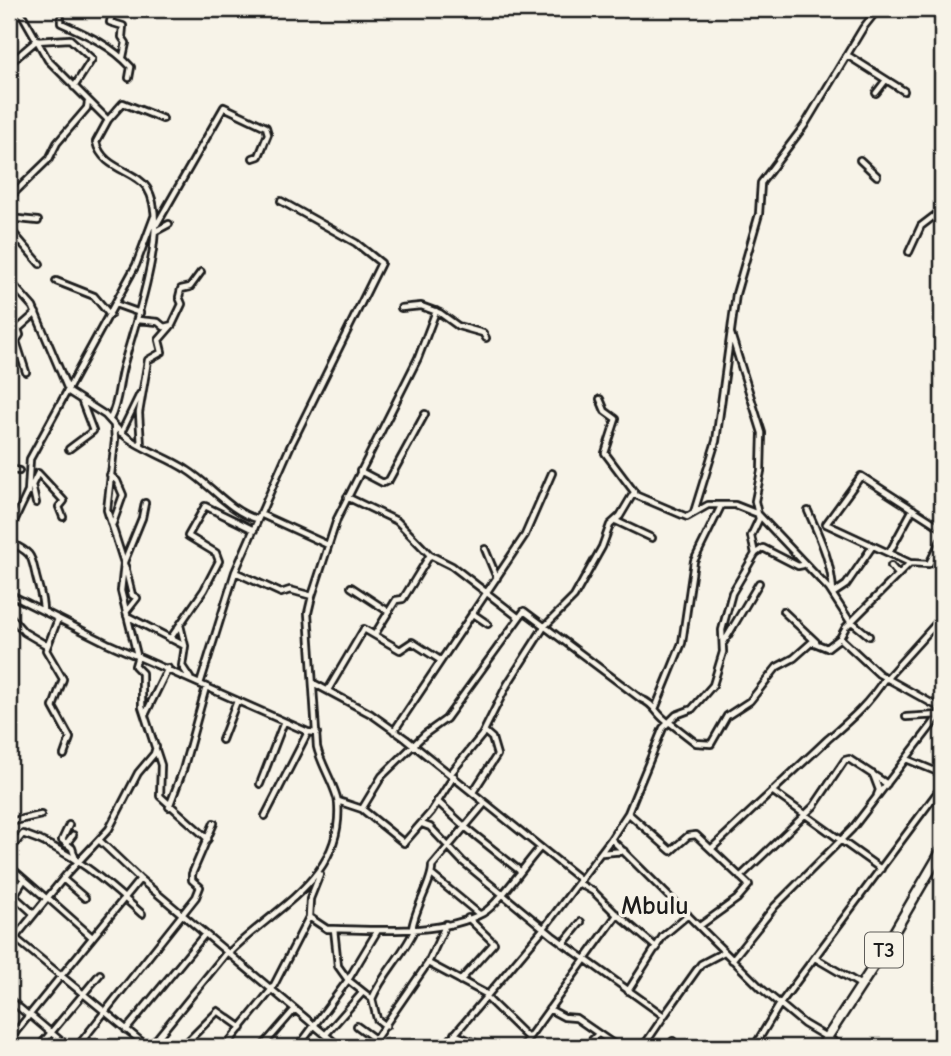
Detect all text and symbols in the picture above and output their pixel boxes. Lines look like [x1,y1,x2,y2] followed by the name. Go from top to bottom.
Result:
[621,891,689,921] district label: Mbulu
[865,932,903,968] road number: T3

